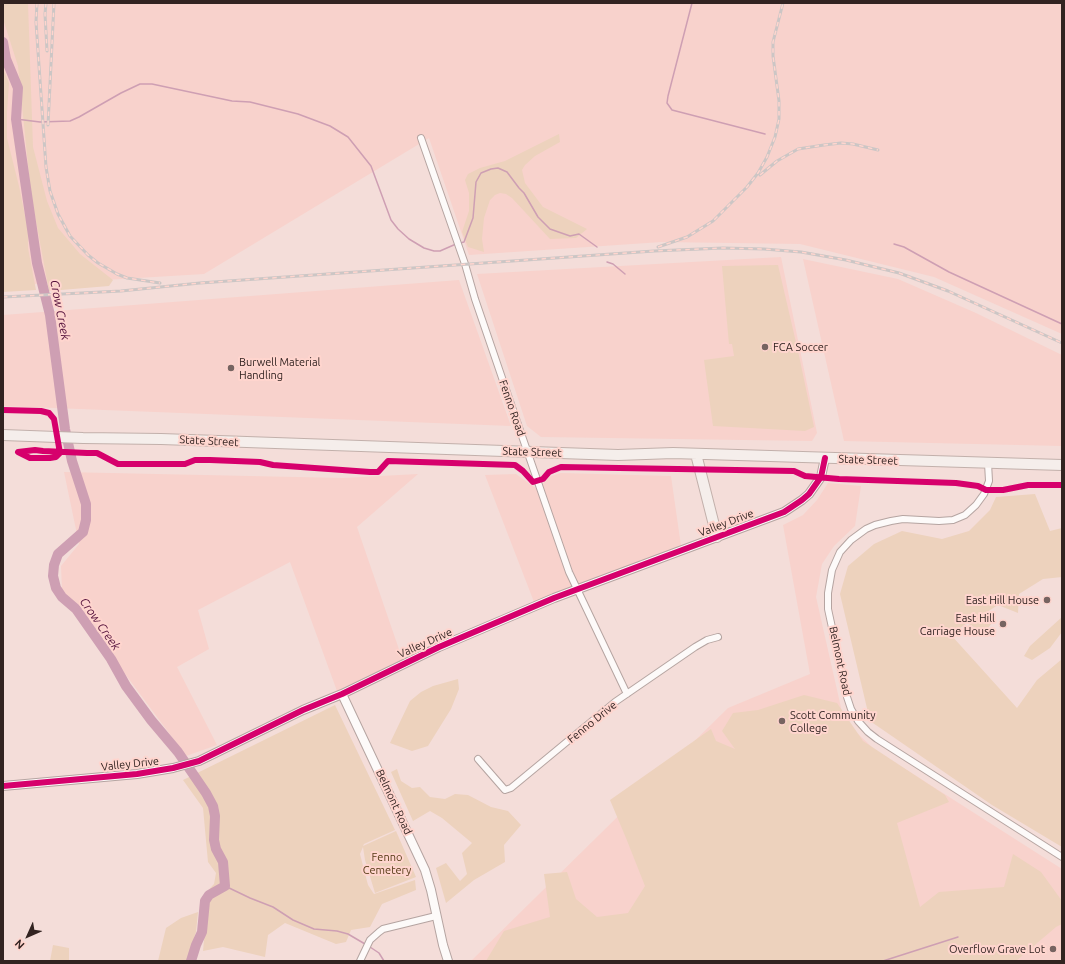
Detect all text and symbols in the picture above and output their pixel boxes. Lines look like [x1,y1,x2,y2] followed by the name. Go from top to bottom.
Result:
[47,279,73,341] water label: Crow Creek
[773,340,828,354] place label: FCA Soccer
[760,342,770,352] marker: FCA Soccer
[239,355,320,381] place label: Burwell Material Handling
[226,363,236,373] marker: Burwell Material Handling
[496,378,528,438] street label: Fenno Road
[179,433,239,449] street label: State Street
[502,444,562,460] street label: State Street
[838,452,898,468] street label: State Street
[697,506,755,540] street label: Valley Drive
[966,593,1039,607] place label: East Hill House
[77,595,123,653] water label: Crow Creek
[1042,595,1052,605] marker: East Hill House
[920,611,995,637] place label: East Hill Carriage House
[998,619,1008,629] marker: East Hill Carriage House
[396,625,454,661] street label: Valley Drive
[826,625,854,697] street label: Belmont Road
[565,698,619,746] street label: Fenno Drive
[790,708,875,734] place label: Scott Community College
[777,716,787,726] marker: Scott Community College
[100,754,160,774] street label: Valley Drive
[373,767,415,837] street label: Belmont Road
[363,850,411,876] park label: Fenno Cemetery
[8,916,48,956] north arrow
[12,937,27,952] text: N
[949,942,1045,956] place label: Overflow Grave Lot
[1048,944,1058,954] marker: Overflow Grave Lot

